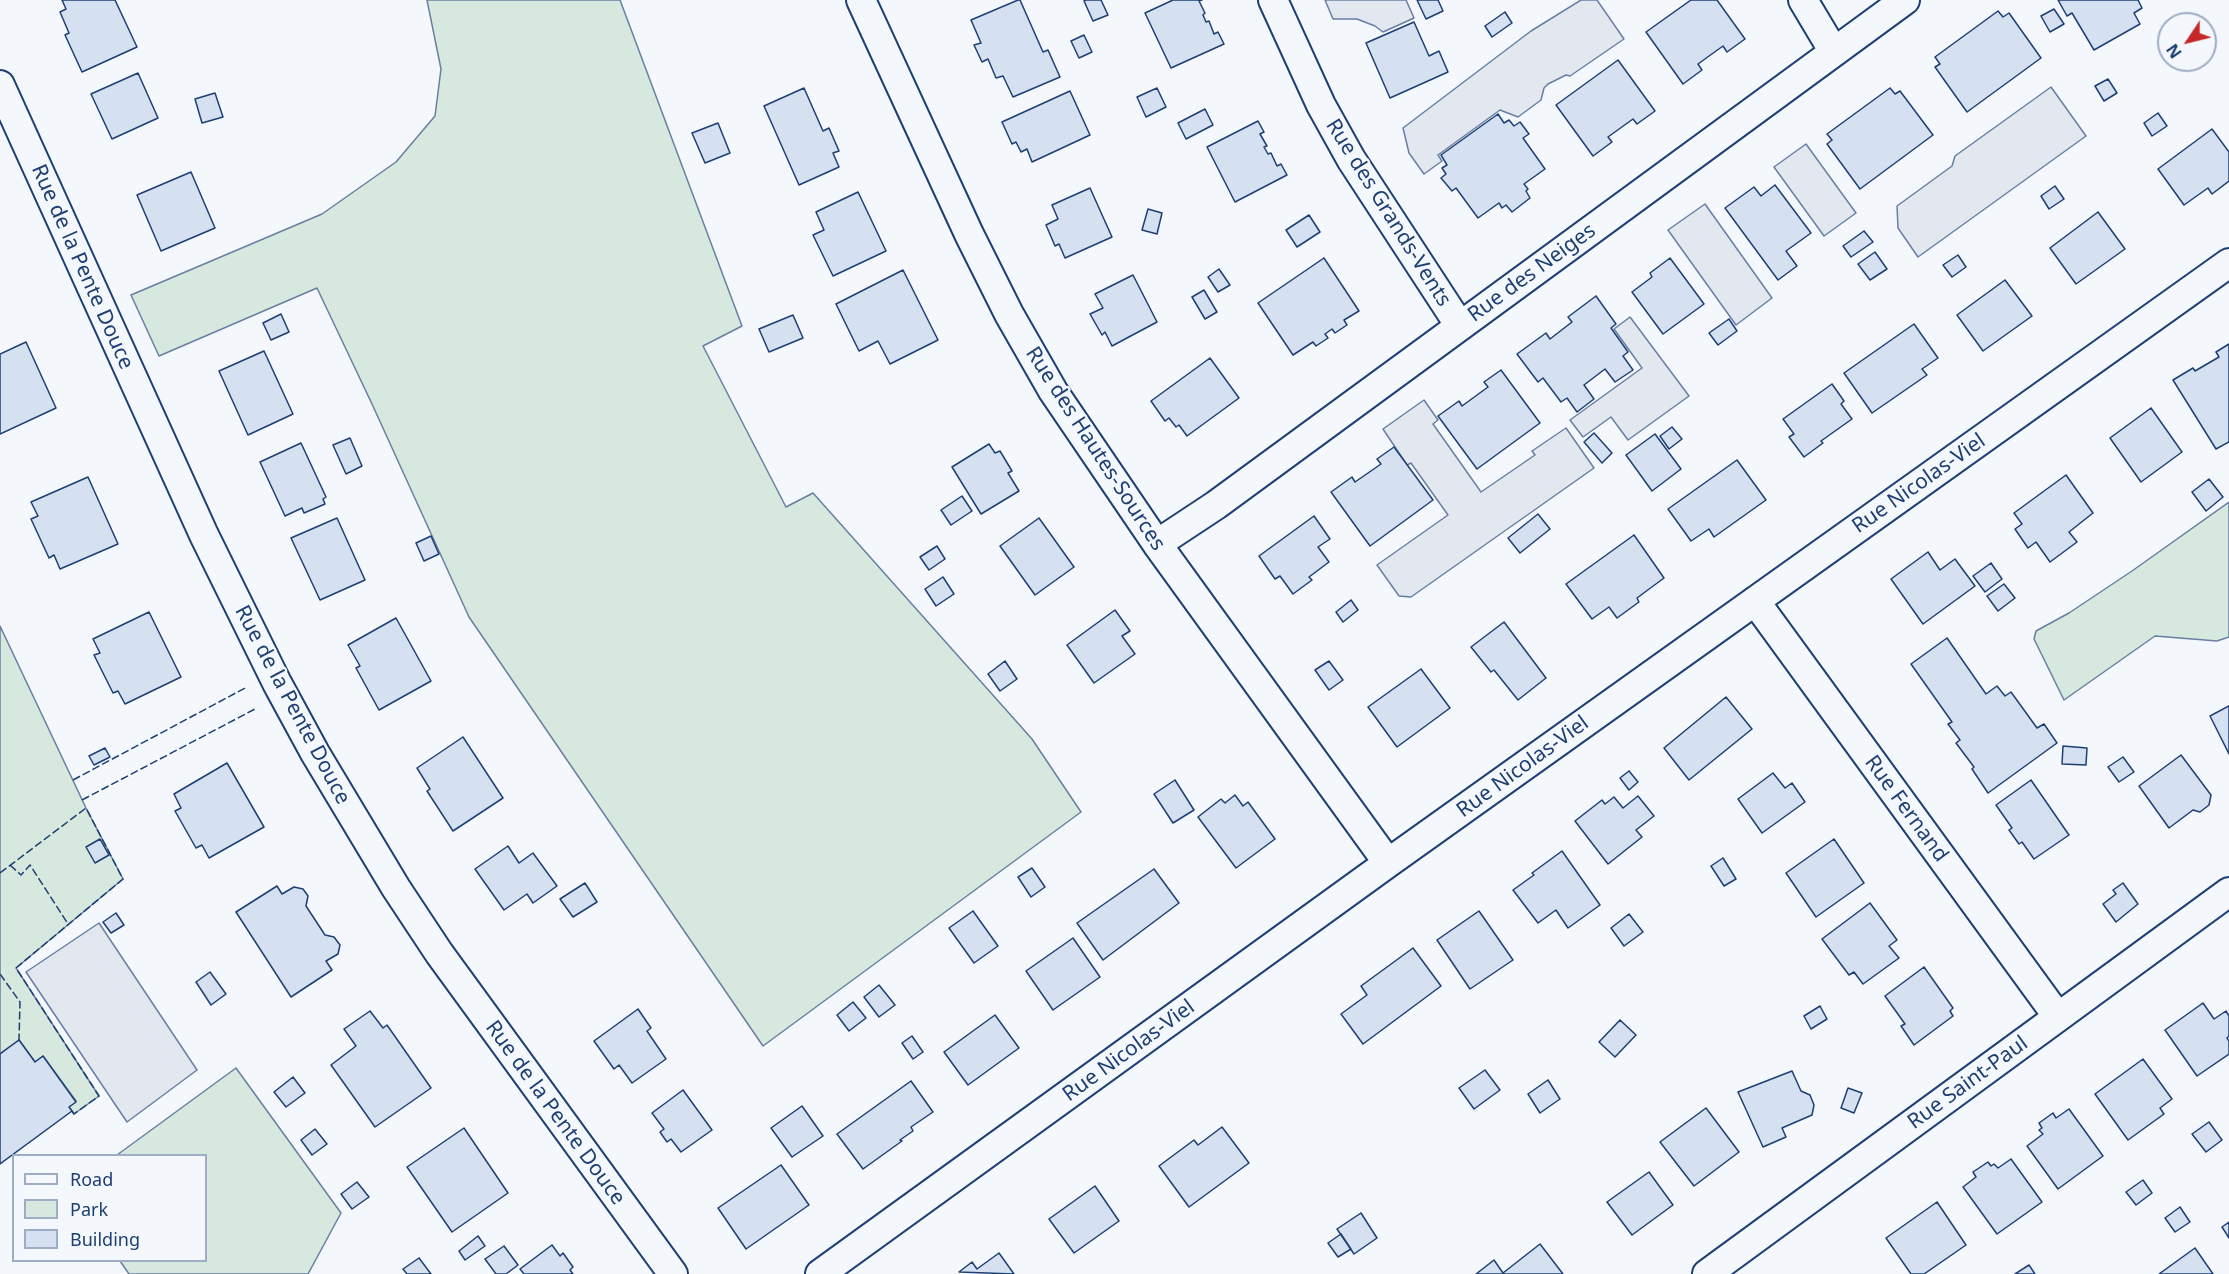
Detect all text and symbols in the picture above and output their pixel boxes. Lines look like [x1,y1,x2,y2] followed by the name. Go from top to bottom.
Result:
[2157,12,2217,72] north arrow
[2161,40,2187,63] text: N
[1320,115,1456,311] street label: Rue des Grands-Vents
[25,161,139,373] street label: Rue de la Pente Douce
[1463,218,1601,328] street label: Rue des Neiges
[1020,342,1170,556] street label: Rue des Hautes-Sources
[1848,429,1990,539] street label: Rue Nicolas-Viel
[229,601,355,809] street label: Rue de la Pente Douce
[1452,711,1594,823] street label: Rue Nicolas-Viel
[1859,751,1953,867] street label: Rue Fernand
[1058,995,1200,1107] street label: Rue Nicolas-Viel
[480,1016,630,1210] street label: Rue de la Pente Douce
[1903,1031,2033,1135] street label: Rue Saint-Paul
[12,1154,207,1262] legend
[70,1167,113,1191] text: Road
[70,1197,108,1221] text: Park
[70,1227,140,1251] text: Building

